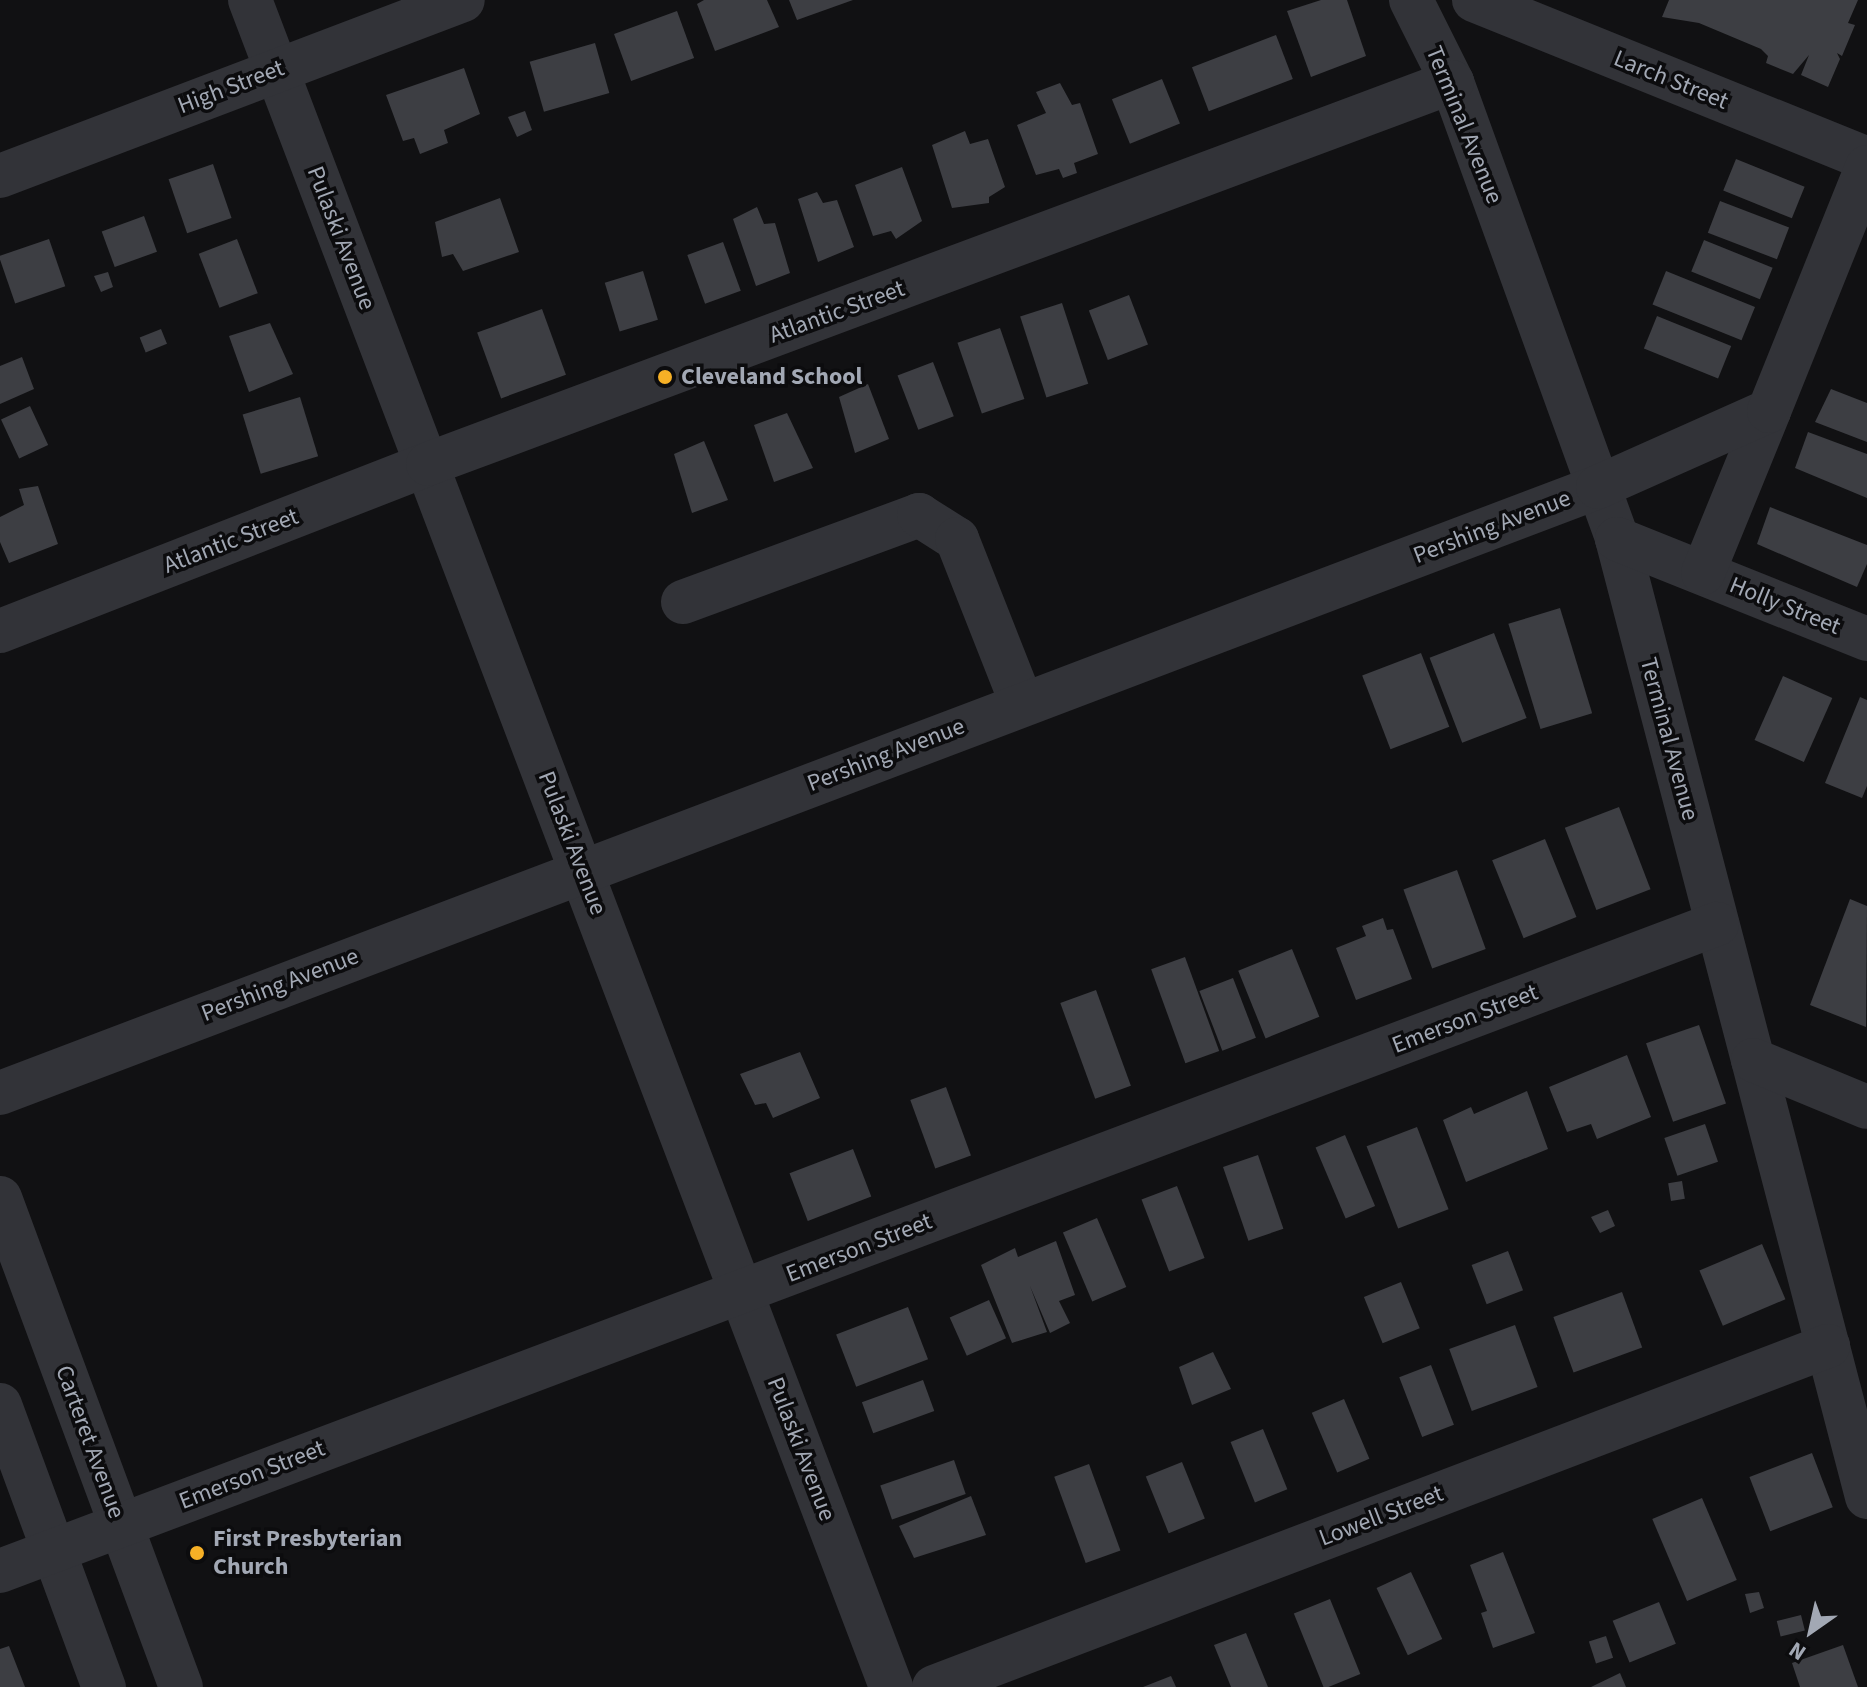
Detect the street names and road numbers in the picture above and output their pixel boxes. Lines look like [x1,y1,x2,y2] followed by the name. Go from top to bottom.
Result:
[1419,42,1509,208] street label: Terminal Avenue
[1610,44,1732,116] street label: Larch Street
[174,54,288,120] street label: High Street
[300,162,382,314] street label: Pulaski Avenue
[765,274,909,350] street label: Atlantic Street
[1409,484,1575,570] street label: Pershing Avenue
[160,502,302,580] street label: Atlantic Street
[1725,571,1845,641] street label: Holly Street
[1633,654,1705,824] street label: Terminal Avenue
[803,712,969,798] street label: Pershing Avenue
[531,767,613,919] street label: Pulaski Avenue
[197,942,363,1028] street label: Pershing Avenue
[1388,978,1542,1060] street label: Emerson Street
[782,1207,936,1289] street label: Emerson Street
[49,1362,131,1522] street label: Carteret Avenue
[760,1373,842,1525] street label: Pulaski Avenue
[175,1434,329,1516] street label: Emerson Street
[1315,1479,1447,1553] street label: Lowell Street

